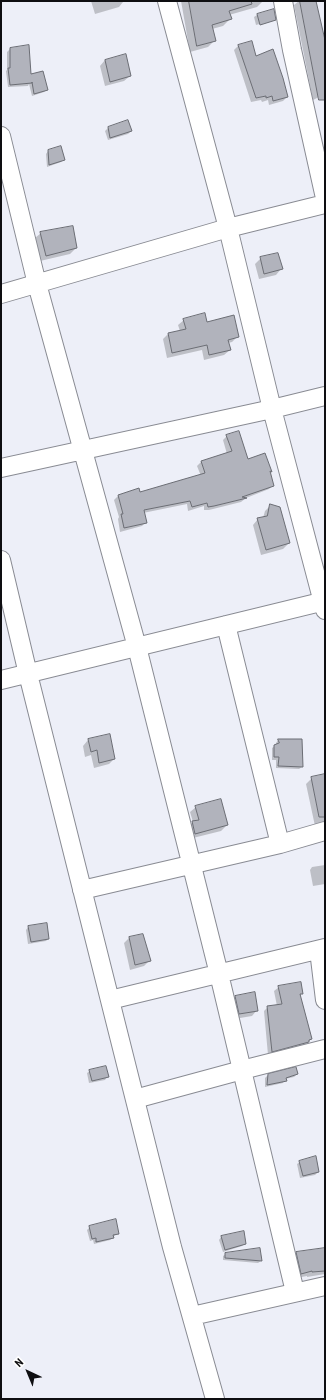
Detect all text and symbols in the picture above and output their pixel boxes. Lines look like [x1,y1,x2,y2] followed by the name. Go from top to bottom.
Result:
[8,1352,48,1392] north arrow
[12,1356,26,1370] text: N

